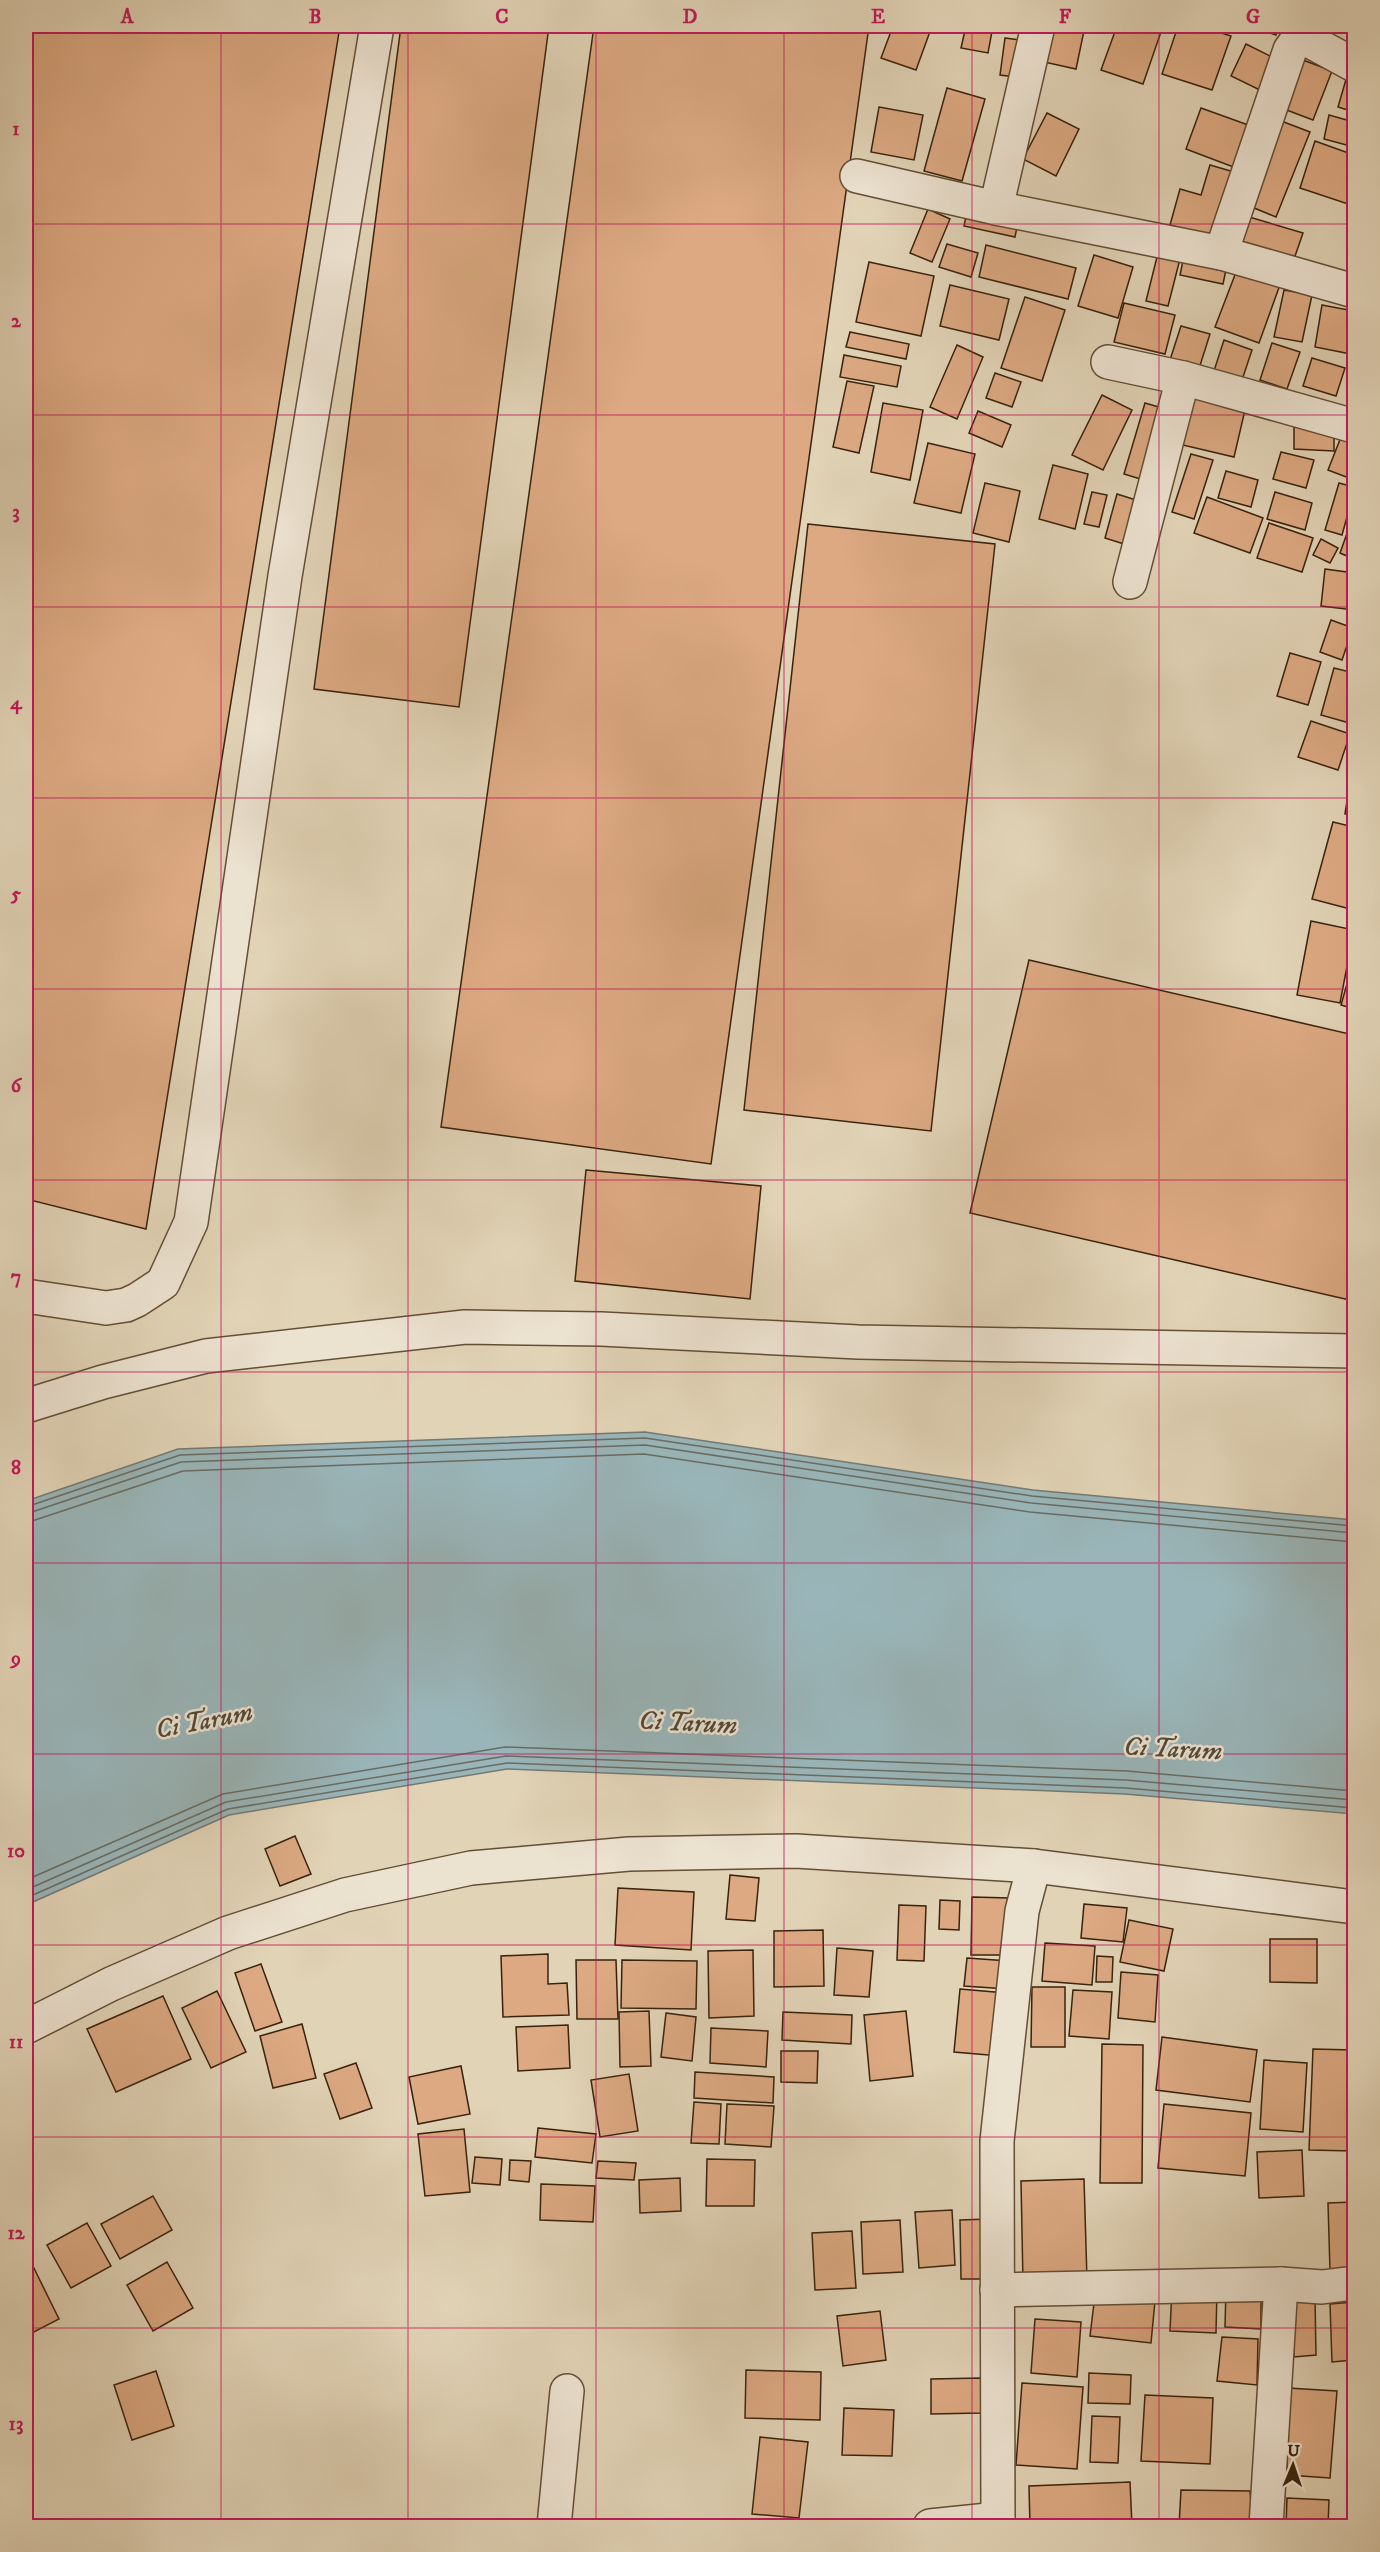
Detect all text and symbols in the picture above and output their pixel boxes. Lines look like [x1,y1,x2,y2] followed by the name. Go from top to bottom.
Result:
[120,5,135,30] text: A
[309,5,321,30] text: B
[495,5,509,30] text: C
[683,5,698,30] text: D
[871,5,885,30] text: E
[1059,5,1072,30] text: F
[1246,5,1260,30] text: G
[12,117,20,142] text: 1
[11,309,22,334] text: 2
[12,500,20,525] text: 3
[10,691,23,716] text: 4
[10,882,21,907] text: 5
[11,1074,23,1099] text: 6
[11,1265,21,1290] text: 7
[11,1456,21,1481] text: 8
[9,1647,21,1672] text: 9
[153,1696,256,1747] water label: Ci Tarum
[638,1704,738,1743] water label: Ci Tarum
[1123,1730,1223,1769] water label: Ci Tarum
[7,1839,25,1864] text: 10
[9,2030,23,2055] text: 11
[7,2221,26,2246] text: 12
[9,2412,23,2437] text: 13
[1263,2435,1323,2495] north arrow
[1287,2441,1301,2461] text: U

